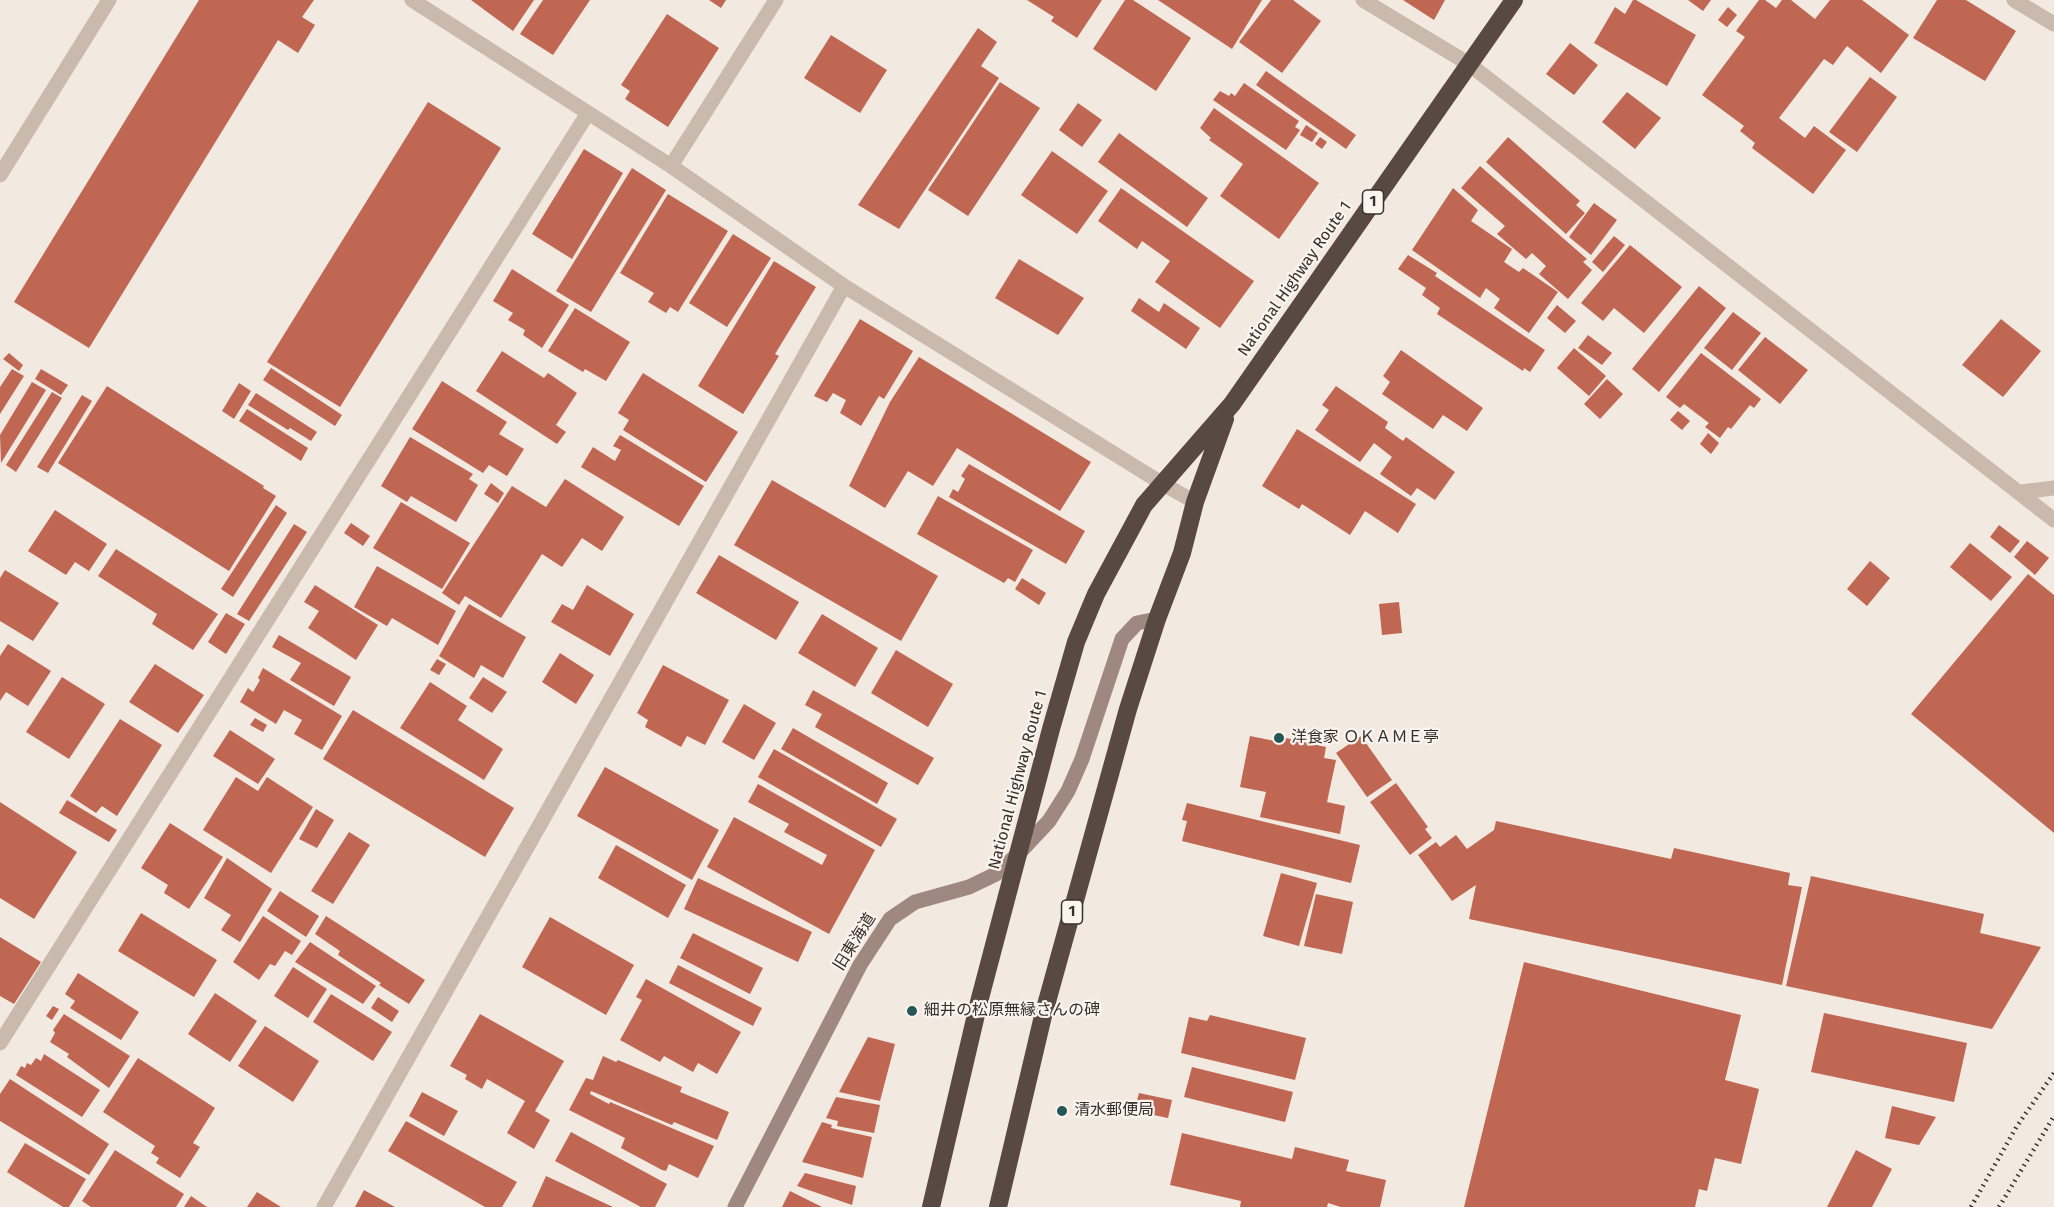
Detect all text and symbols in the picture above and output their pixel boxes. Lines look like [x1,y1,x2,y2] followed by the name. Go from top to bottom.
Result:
[1362,190,1384,214] road number: 1
[1234,198,1356,360] street label: National Highway Route 1
[985,688,1051,872] street label: National Highway Route 1
[1291,728,1439,748] place label: 洋食家 ＯＫＡＭＥ亭
[1272,731,1286,745] marker: 洋食家 ＯＫＡＭＥ亭
[1062,900,1082,924] road number: 1
[830,910,880,974] street label: 旧東海道
[924,1001,1100,1021] place label: 細井の松原無縁さんの碑
[905,1004,919,1018] marker: 細井の松原無縁さんの碑
[1074,1101,1154,1121] place label: 清水郵便局
[1055,1104,1069,1118] marker: 清水郵便局

